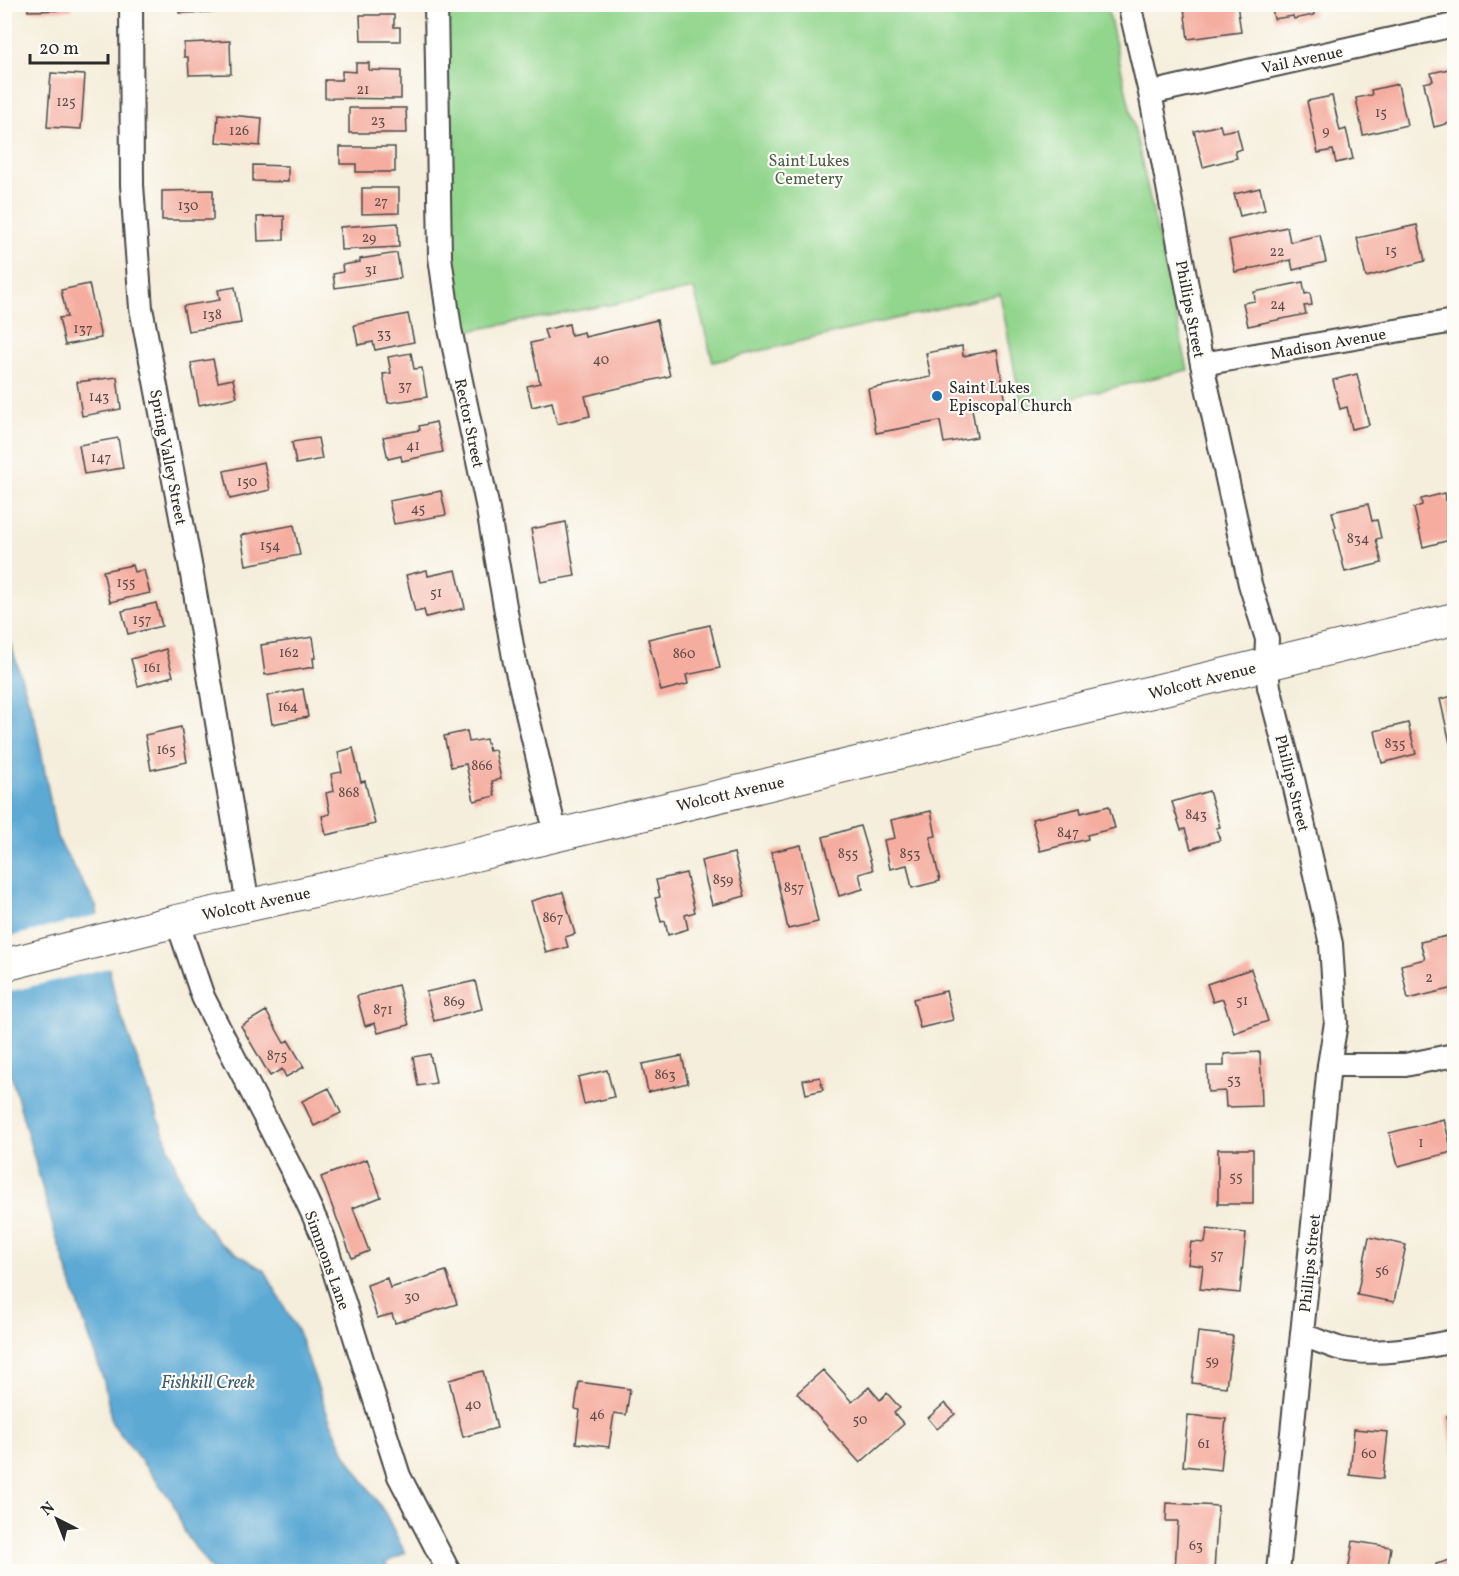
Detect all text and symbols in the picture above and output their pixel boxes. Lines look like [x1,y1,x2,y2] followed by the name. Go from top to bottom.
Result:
[30,27,108,65] scale bar
[39,37,79,62] text: 20 m
[1260,42,1345,80] street label: Vail Avenue
[357,81,369,100] house number: 21
[56,93,76,112] house number: 125
[1375,104,1387,123] house number: 15
[371,112,385,131] house number: 23
[229,122,249,141] house number: 126
[1322,122,1330,141] house number: 9
[769,151,850,191] park label: Saint Lukes Cemetery
[374,193,388,212] house number: 27
[178,197,198,216] house number: 130
[362,229,376,248] house number: 29
[1385,242,1397,261] house number: 15
[1269,243,1285,262] house number: 22
[1169,259,1209,361] street label: Phillips Street
[365,261,377,280] house number: 31
[1270,296,1286,315] house number: 24
[202,306,222,325] house number: 138
[73,320,93,339] house number: 137
[1269,324,1388,366] street label: Madison Avenue
[377,325,391,344] house number: 33
[593,351,609,370] house number: 40
[398,377,412,396] house number: 37
[448,377,488,471] street label: Rector Street
[949,378,1072,418] place label: Saint Lukes Episcopal Church
[89,388,109,407] house number: 143
[143,388,191,527] street label: Spring Valley Street
[930,389,944,403] marker: Saint Lukes Episcopal Church
[406,437,420,456] house number: 41
[91,449,111,468] house number: 147
[237,473,257,492] house number: 150
[411,500,425,519] house number: 45
[1347,530,1369,549] house number: 834
[260,537,280,556] house number: 154
[117,574,135,593] house number: 155
[430,584,442,603] house number: 51
[133,611,152,630] house number: 157
[279,644,299,663] house number: 162
[673,645,695,664] house number: 860
[1146,658,1259,706] street label: Wolcott Avenue
[143,659,161,678] house number: 161
[278,698,298,717] house number: 164
[1268,733,1314,835] street label: Phillips Street
[1384,735,1406,754] house number: 835
[156,741,176,760] house number: 165
[471,757,493,776] house number: 866
[674,772,787,818] street label: Wolcott Avenue
[338,784,360,803] house number: 868
[1185,806,1207,825] house number: 843
[1057,824,1079,843] house number: 847
[838,845,858,864] house number: 855
[900,845,920,864] house number: 853
[713,871,733,890] house number: 859
[784,879,804,898] house number: 857
[200,883,313,927] street label: Wolcott Avenue
[543,909,564,928] house number: 867
[1425,969,1433,988] house number: 2
[1236,992,1248,1011] house number: 51
[443,993,465,1012] house number: 869
[373,1001,393,1020] house number: 871
[267,1047,287,1066] house number: 875
[654,1066,676,1085] house number: 863
[1227,1071,1241,1090] house number: 53
[1418,1134,1424,1153] house number: 1
[1229,1168,1243,1187] house number: 55
[298,1208,354,1313] street label: Simmons Lane
[1295,1212,1327,1314] street label: Phillips Street
[1210,1246,1224,1265] house number: 57
[1375,1262,1389,1281] house number: 56
[404,1288,420,1307] house number: 30
[1205,1352,1219,1371] house number: 59
[161,1371,255,1396] water label: Fishkill Creek
[465,1396,481,1415] house number: 40
[589,1406,605,1425] house number: 46
[853,1411,867,1430] house number: 50
[1198,1435,1210,1454] house number: 61
[1361,1445,1377,1464] house number: 60
[27,1489,87,1549] north arrow
[37,1497,60,1521] text: N
[1189,1537,1203,1556] house number: 63

